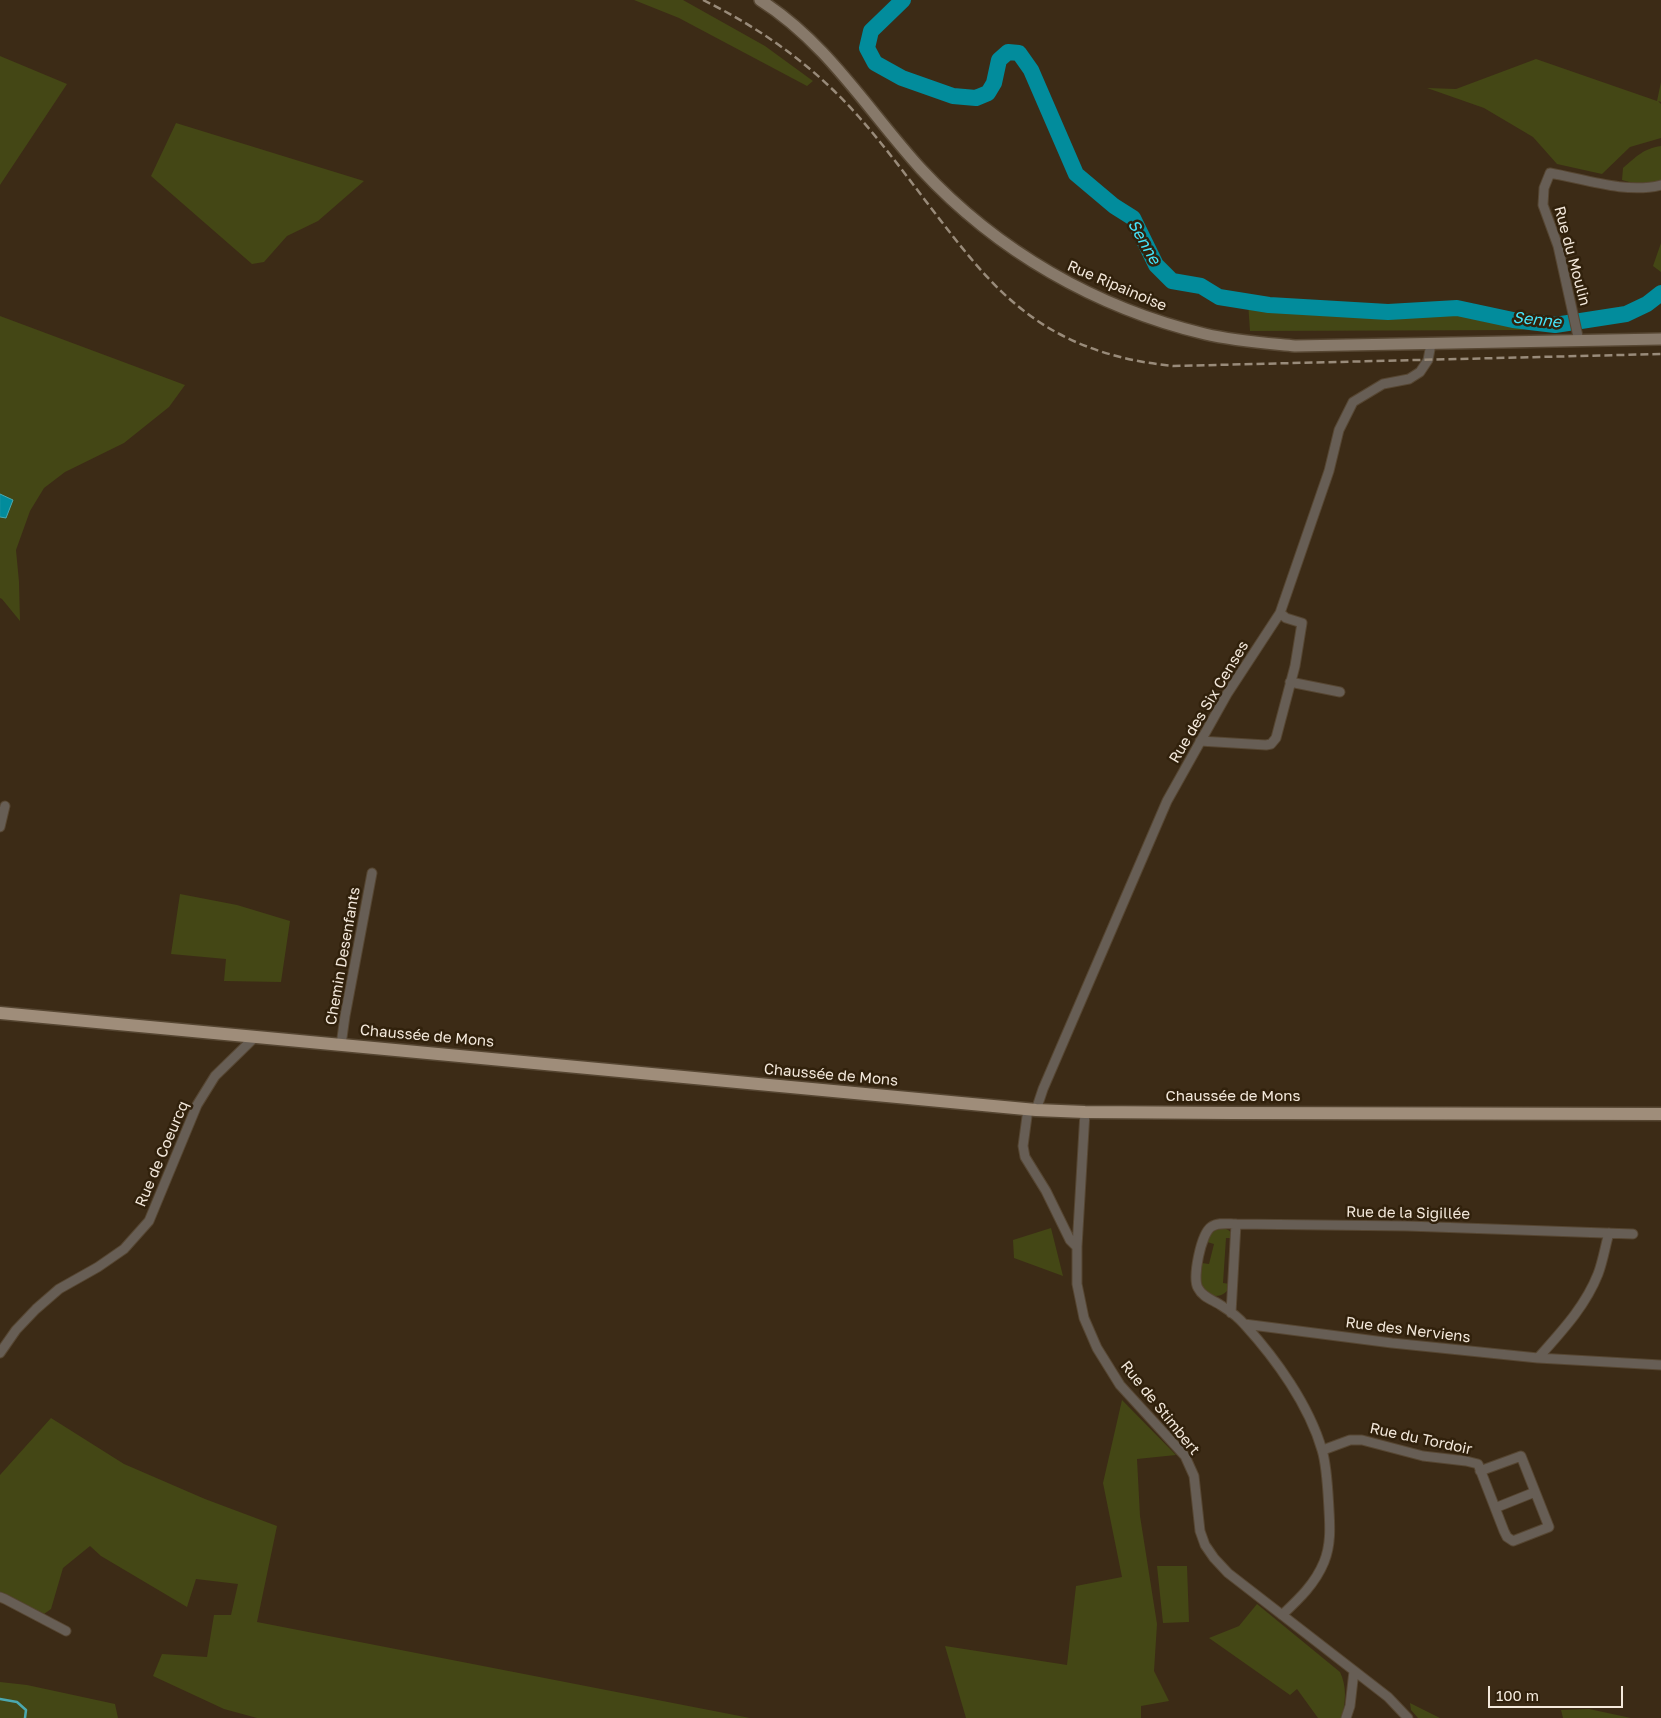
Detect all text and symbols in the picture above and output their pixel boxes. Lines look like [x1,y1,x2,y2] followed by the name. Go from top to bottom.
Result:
[1550,204,1594,308] street label: Rue du Moulin
[1124,216,1164,268] water label: Senne
[1065,257,1169,315] street label: Rue Ripainoise
[1512,308,1562,332] water label: Senne
[1165,638,1253,766] street label: Rue des Six Censes
[322,885,364,1027] street label: Chemin Desenfants
[359,1021,495,1051] street label: Chaussée de Mons
[763,1060,899,1090] street label: Chaussée de Mons
[1166,1087,1300,1105] street label: Chaussée de Mons
[132,1098,192,1210] street label: Rue de Coeurcq
[1346,1203,1470,1223] street label: Rue de la Sigillée
[1344,1313,1472,1347] street label: Rue des Nerviens
[1117,1357,1203,1459] street label: Rue de Stimbert
[1368,1419,1474,1459] street label: Rue du Tordoir
[1491,1676,1626,1708] scale bar
[1496,1686,1539,1704] text: 100 m

